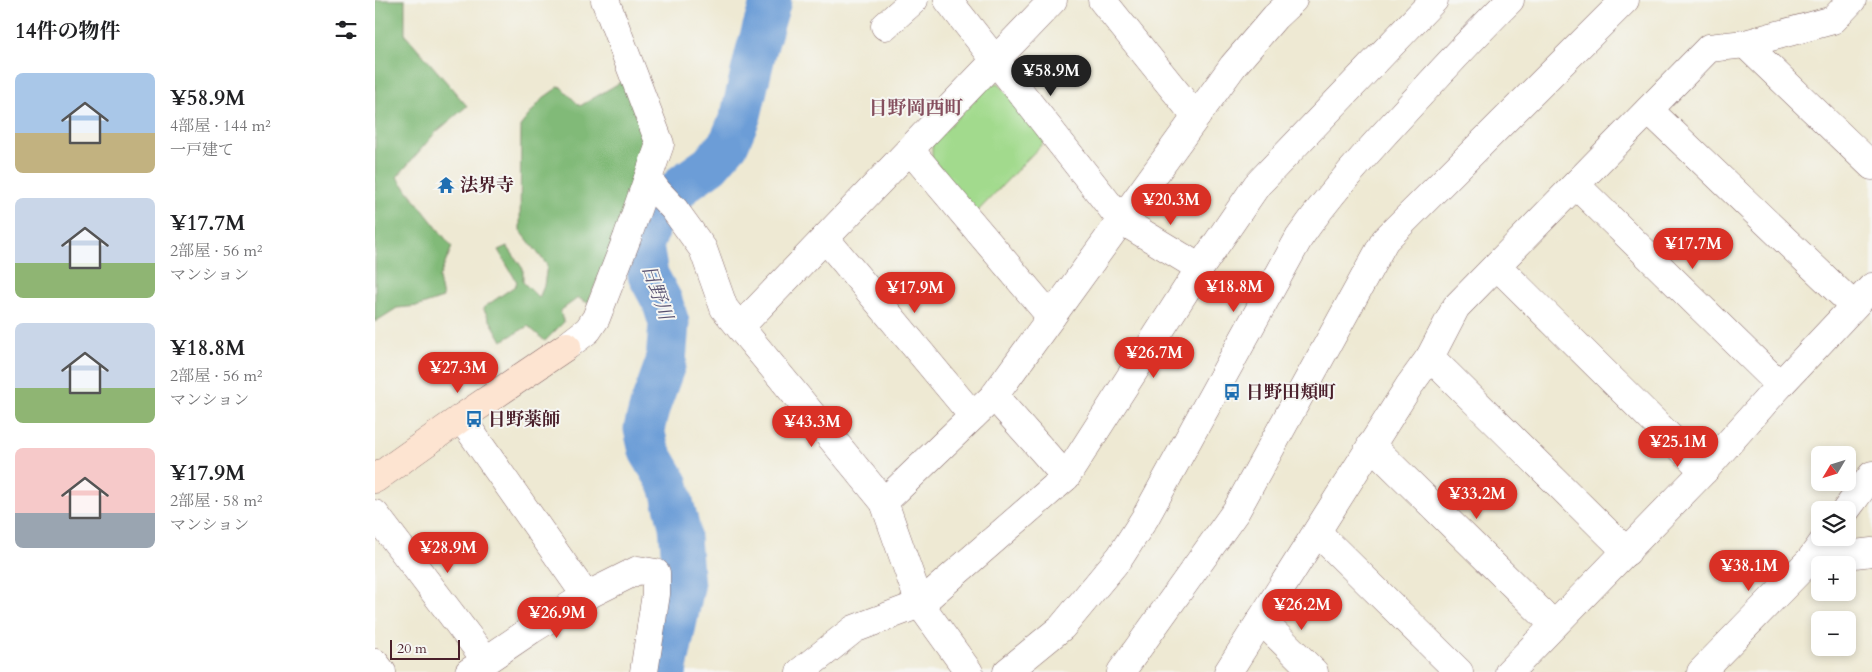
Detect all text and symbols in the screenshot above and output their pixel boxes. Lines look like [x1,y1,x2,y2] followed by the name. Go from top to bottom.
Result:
[332,16,360,44] icon: filters
[15,17,121,46] text: 14件の物件
[1010,54,1092,97] pin: ¥58.9M
[1022,60,1080,82] text: ¥58.9M
[170,84,246,113] text: ¥58.9M
[55,93,115,153] icon: home
[868,95,964,121] district label: 日野岡西町
[170,115,271,137] text: 4部屋 · 144 m²
[170,139,234,161] text: 一戸建て
[460,173,514,198] place label: 法界寺
[436,175,456,195] temple icon: 法界寺
[1130,184,1212,226] pin: ¥20.3M
[1142,189,1200,211] text: ¥20.3M
[170,209,246,238] text: ¥17.7M
[55,218,115,278] icon: home
[1652,228,1734,270] pin: ¥17.7M
[1664,233,1722,255] text: ¥17.7M
[170,240,262,262] text: 2部屋 · 56 m²
[635,261,679,325] water label: 日野川
[170,264,249,286] text: マンション
[1193,270,1275,313] pin: ¥18.8M
[874,272,956,314] pin: ¥17.9M
[1205,276,1263,298] text: ¥18.8M
[886,277,944,299] text: ¥17.9M
[170,334,246,363] text: ¥18.8M
[1113,336,1195,379] pin: ¥26.7M
[1125,342,1183,364] text: ¥26.7M
[55,343,115,403] icon: home
[417,352,499,394] pin: ¥27.3M
[429,357,487,379] text: ¥27.3M
[170,365,262,387] text: 2部屋 · 56 m²
[1246,380,1336,405] place label: 日野田頬町
[1222,382,1242,402] bus stop icon: 日野田頬町
[170,389,249,411] text: マンション
[771,406,853,448] pin: ¥43.3M
[488,407,560,432] place label: 日野薬師
[464,409,484,429] bus stop icon: 日野薬師
[783,411,841,433] text: ¥43.3M
[1637,426,1719,468] pin: ¥25.1M
[1649,431,1707,453] text: ¥25.1M
[1811,446,1856,491] north arrow
[1811,446,1856,656] map controls
[170,459,246,488] text: ¥17.9M
[55,468,115,528] icon: home
[1436,478,1518,520] pin: ¥33.2M
[1448,483,1506,505] text: ¥33.2M
[170,490,262,512] text: 2部屋 · 58 m²
[1811,501,1856,546] button: layers
[170,514,249,536] text: マンション
[407,532,489,574] pin: ¥28.9M
[419,537,477,559] text: ¥28.9M
[1708,550,1790,592] pin: ¥38.1M
[1720,555,1778,577] text: ¥38.1M
[1811,556,1856,601] button: +
[1261,588,1343,631] pin: ¥26.2M
[1273,594,1331,616] text: ¥26.2M
[516,596,598,639] pin: ¥26.9M
[528,602,586,624] text: ¥26.9M
[1811,611,1856,656] button: −
[390,637,460,660] scale bar
[397,639,427,658] text: 20 m

